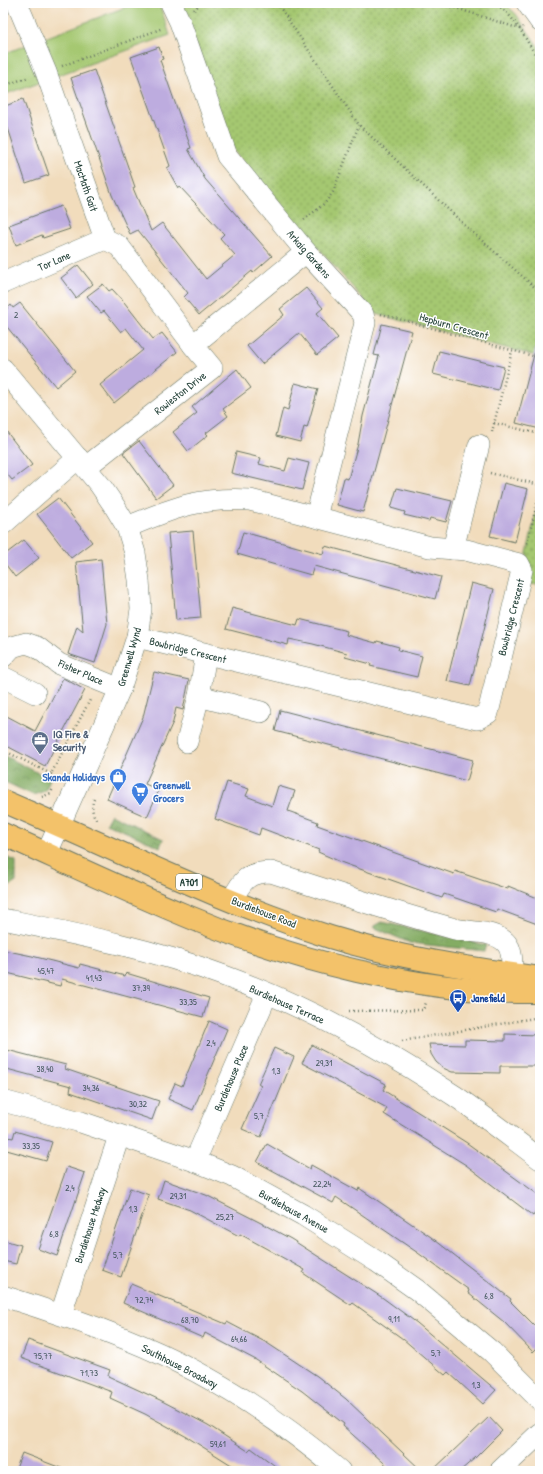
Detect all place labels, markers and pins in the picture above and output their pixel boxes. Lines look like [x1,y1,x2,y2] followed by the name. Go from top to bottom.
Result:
[53,727,89,755] place label: IQ Fire & Security
[30,730,50,755] office icon: IQ Fire & Security
[108,767,128,792] shop icon: Skanda Holidays
[43,770,106,785] place label: Skanda Holidays
[153,778,192,805] place label: Greenwell Grocers
[130,781,150,806] supermarket icon: Greenwell Grocers
[448,988,468,1013] bus stop icon: Janefield
[471,991,505,1005] place label: Janefield

